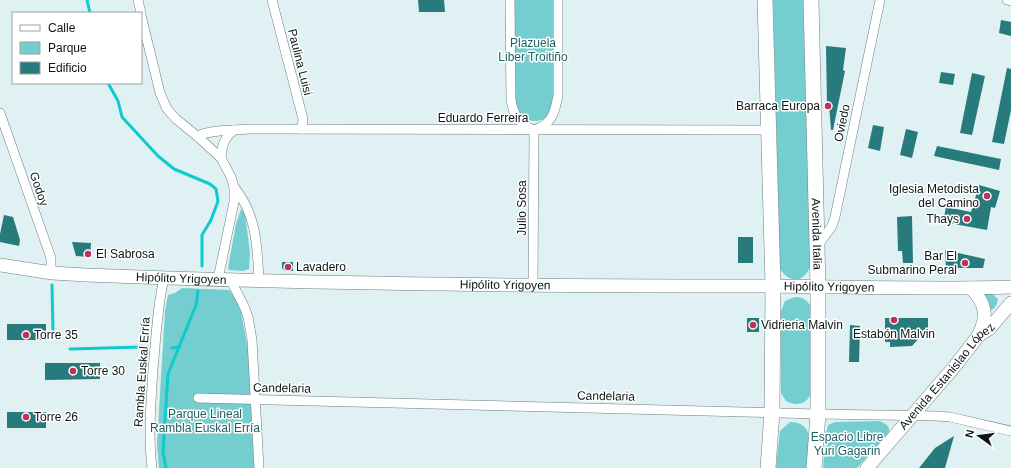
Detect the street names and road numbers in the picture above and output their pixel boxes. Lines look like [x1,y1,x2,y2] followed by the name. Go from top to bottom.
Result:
[285,27,315,97] street label: Paulina Luisi
[831,103,853,143] street label: Oviedo
[438,111,529,125] street label: Eduardo Ferreira
[27,170,51,208] street label: Godoy
[515,180,529,236] street label: Julio Sosa
[809,198,825,270] street label: Avenida Italia
[136,270,227,287] street label: Hipólito Yrigoyen
[460,277,551,292] street label: Hipólito Yrigoyen
[784,279,875,295] street label: Hipólito Yrigoyen
[131,316,153,427] street label: Rambla Euskal Erría
[896,320,998,432] street label: Avenida Estanislao López
[253,380,311,396] street label: Candelaria
[577,388,635,404] street label: Candelaria

